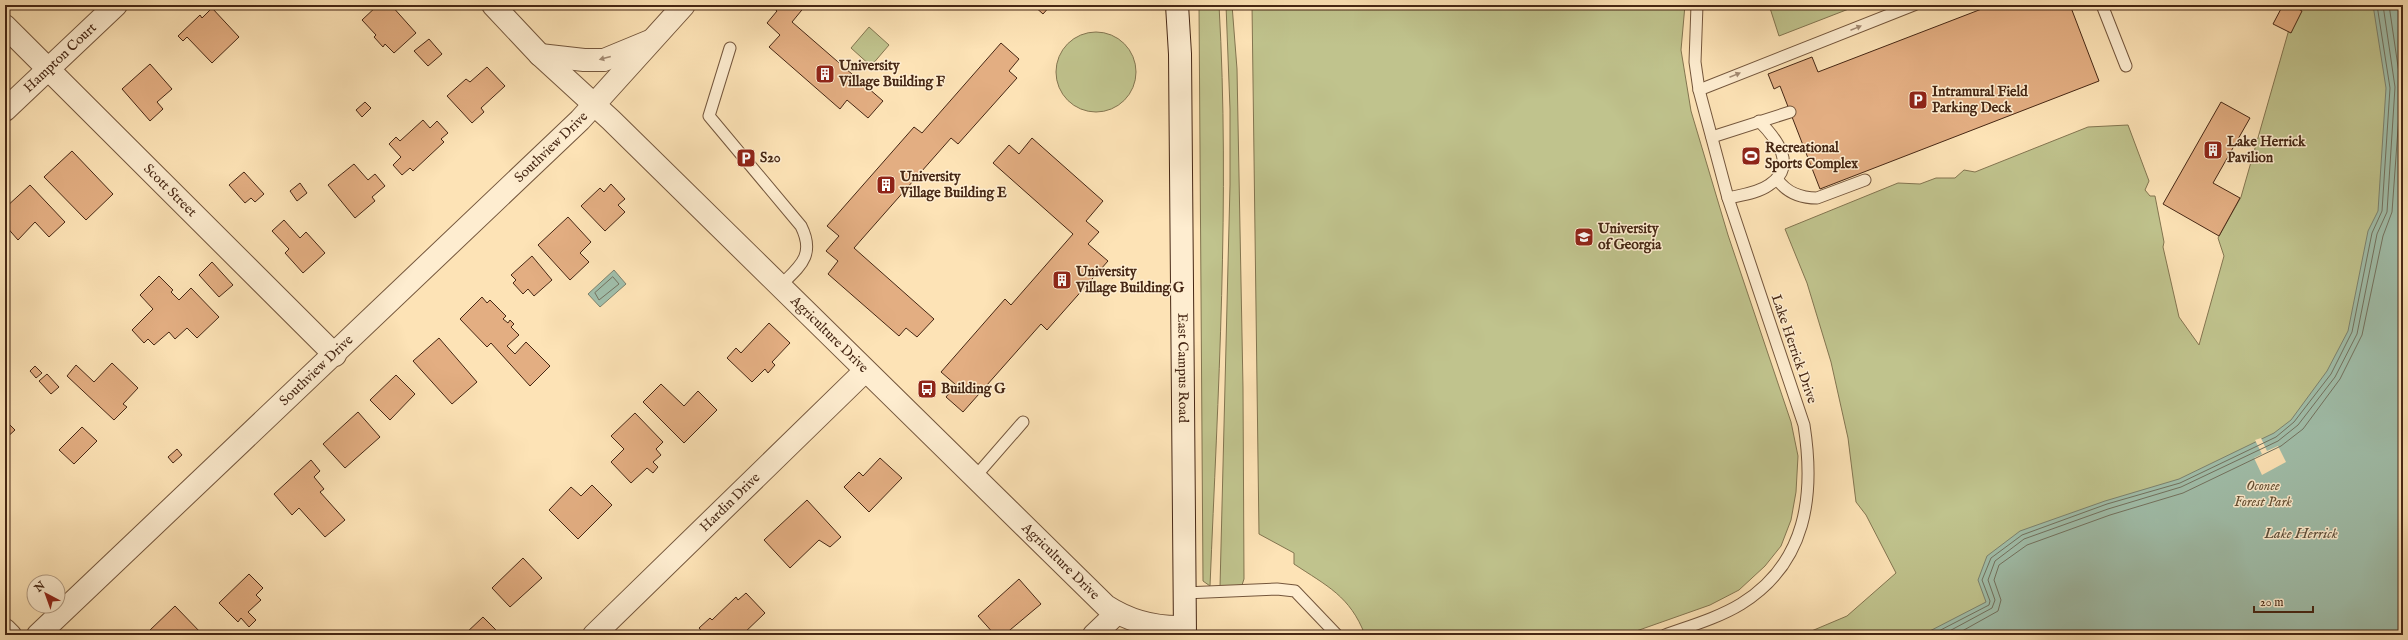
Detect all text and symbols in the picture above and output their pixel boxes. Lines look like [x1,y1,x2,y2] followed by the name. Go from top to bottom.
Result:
[20,19,101,97] street label: Hampton Court
[1851,24,1863,30] one-way arrow
[599,55,611,61] one-way arrow
[838,57,945,91] place label: University Village Building F
[814,63,836,85] building icon: University Village Building F
[1730,72,1742,78] one-way arrow
[1932,83,2028,117] place label: Intramural Field Parking Deck
[1907,89,1929,111] parking icon: Intramural Field Parking Deck
[511,108,592,187] street label: Southview Drive
[2227,133,2306,167] place label: Lake Herrick Pavilion
[1765,139,1858,173] place label: Recreational Sports Complex
[2202,139,2224,161] building icon: Lake Herrick Pavilion
[1740,145,1762,167] sports icon: Recreational Sports Complex
[735,147,757,169] parking icon: S20
[760,149,781,167] place label: S20
[139,160,201,221] street label: Scott Street
[899,168,1007,202] place label: University Village Building E
[875,174,897,196] building icon: University Village Building E
[1597,220,1662,254] place label: University of Georgia
[1573,226,1595,248] school or university icon: University of Georgia
[1075,263,1185,297] place label: University Village Building G
[1051,269,1073,291] building icon: University Village Building G
[786,291,873,377] street label: Agriculture Drive
[1767,292,1821,406] street label: Lake Herrick Drive
[1173,313,1192,423] street label: East Campus Road
[276,331,358,410] street label: Southview Drive
[916,378,938,400] bus stop icon: Building G
[941,380,1006,398] place label: Building G
[696,468,765,536] street label: Hardin Drive
[2234,477,2292,511] park label: Oconee Forest Park
[1017,518,1104,604] street label: Agriculture Drive
[2263,524,2338,543] water label: Lake Herrick
[26,574,66,614] north arrow
[31,578,49,596] text: N
[2254,588,2313,614] scale bar
[2260,595,2283,610] text: 20 m

